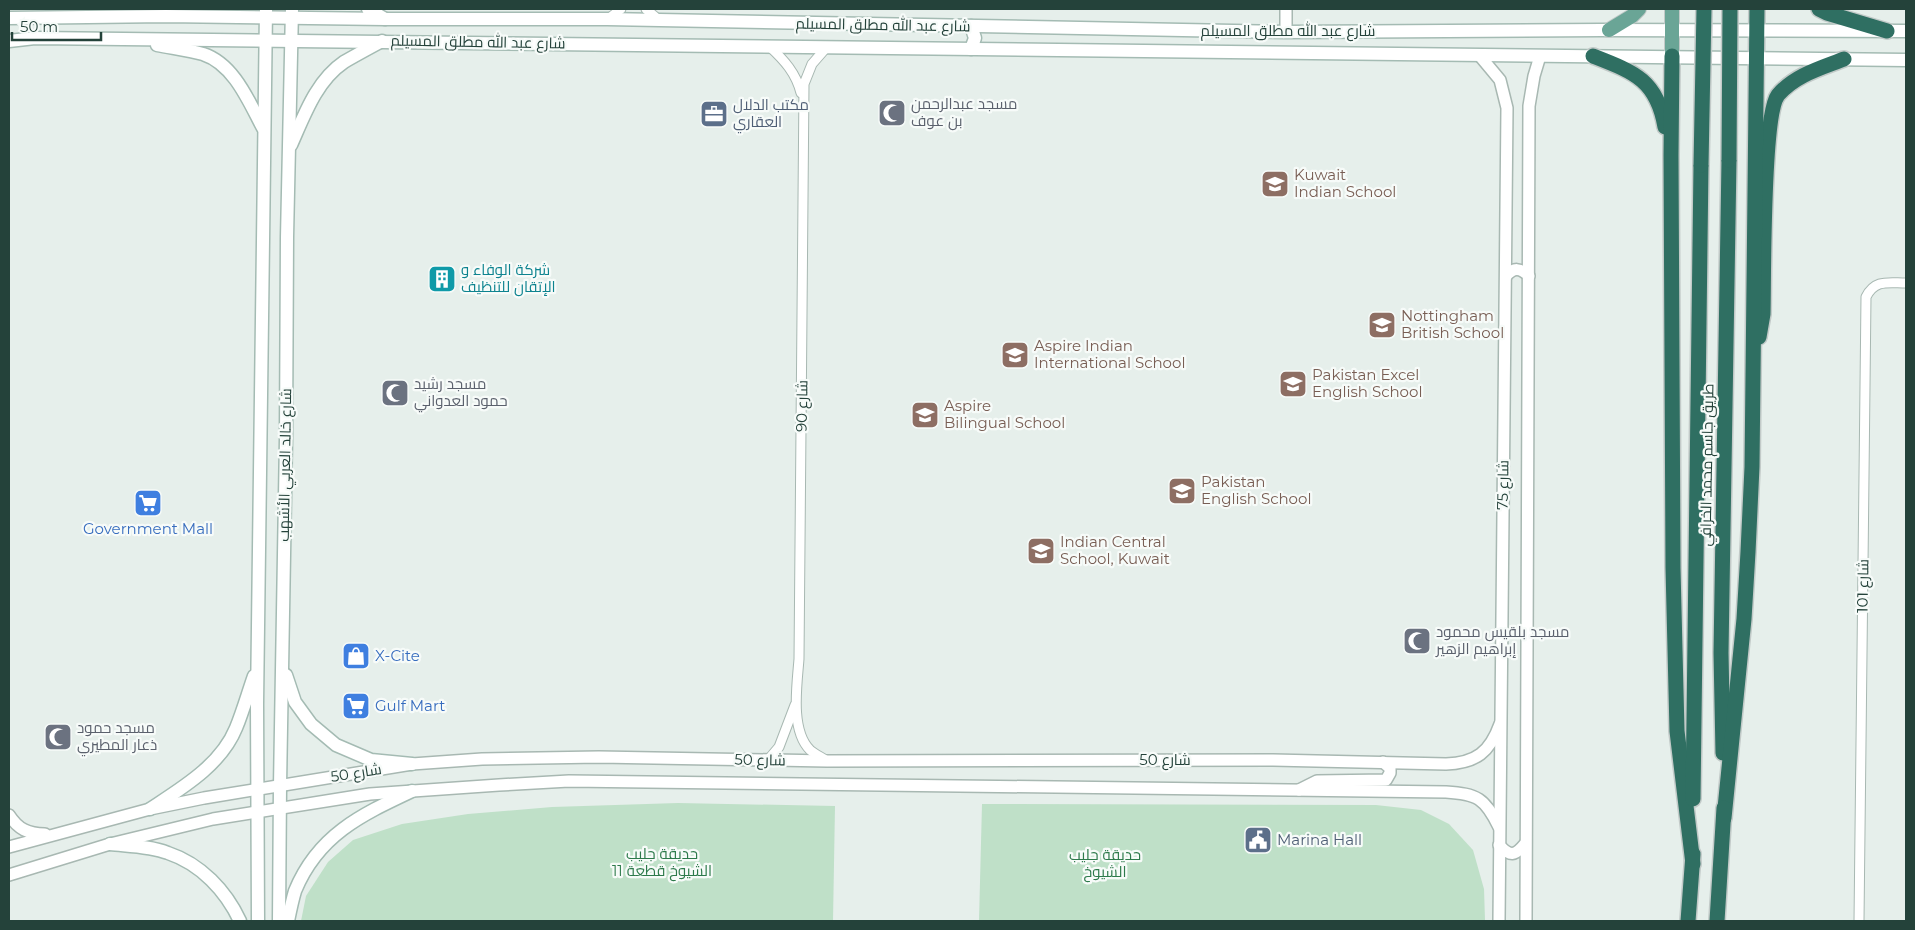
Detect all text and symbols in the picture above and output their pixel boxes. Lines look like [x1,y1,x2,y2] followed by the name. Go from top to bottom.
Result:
[12,10,101,42] scale bar
[795,13,971,38] street label: شارع عبد الله مطلق المسيلم
[20,17,58,36] text: 50 m
[1201,21,1375,42] street label: شارع عبد الله مطلق المسيلم
[390,30,566,55] street label: شارع عبد الله مطلق المسيلم
[911,94,1017,131] place label: مسجد عبدالرحمن بن عوف
[733,95,809,134] place label: مكتب الدلال العقاري
[877,98,907,128] mosque icon: مسجد عبدالرحمن بن عوف
[699,99,729,129] office icon: مكتب الدلال العقاري
[1294,165,1396,201] place label: Kuwait Indian School
[1260,169,1290,199] school or university icon: Kuwait Indian School
[461,260,556,297] place label: شركة الوفاء و الإتقان للتنظيف
[427,264,457,294] building icon: شركة الوفاء و الإتقان للتنظيف
[1401,306,1504,342] place label: Nottingham British School
[1367,310,1397,340] school or university icon: Nottingham British School
[1034,336,1185,372] place label: Aspire Indian International School
[1000,340,1030,370] school or university icon: Aspire Indian International School
[1312,365,1422,401] place label: Pakistan Excel English School
[1278,369,1308,399] school or university icon: Pakistan Excel English School
[414,374,508,413] place label: مسجد رشيد حمود العدواني
[380,378,410,408] mosque icon: مسجد رشيد حمود العدواني
[792,380,813,432] street label: شارع 90
[1696,383,1720,547] street label: طريق جاسم محمد الخرافي
[274,388,298,542] street label: شارع خالد العربي الأشهب
[944,396,1065,432] place label: Aspire Bilingual School
[910,400,940,430] school or university icon: Aspire Bilingual School
[1493,460,1514,510] street label: شارع 75
[1201,472,1311,508] place label: Pakistan English School
[1167,476,1197,506] school or university icon: Pakistan English School
[133,488,163,518] supermarket icon: Government Mall
[83,519,213,538] place label: Government Mall
[1060,532,1170,568] place label: Indian Central School, Kuwait
[1026,536,1056,566] school or university icon: Indian Central School, Kuwait
[1853,559,1874,613] street label: شارع 101
[1435,622,1570,659] place label: مسجد بلقيس محمود إبراهيم الزهير
[1402,626,1432,656] mosque icon: مسجد بلقيس محمود إبراهيم الزهير
[341,641,371,671] shop icon: X-Cite
[375,646,420,665] place label: X-Cite
[341,691,371,721] supermarket icon: Gulf Mart
[375,696,445,715] place label: Gulf Mart
[77,718,157,757] place label: مسجد حمود ذعار المطيري
[43,722,73,752] mosque icon: مسجد حمود ذعار المطيري
[734,750,786,771] street label: شارع 50
[1139,750,1191,771] street label: شارع 50
[329,759,383,788] street label: شارع 50
[1243,825,1273,855] public building icon: Marina Hall
[1277,830,1362,849] place label: Marina Hall
[612,844,712,882] park label: حديقة جليب الشيوخ قطعة 11
[1069,845,1141,883] park label: حديقة جليب الشيوخ

